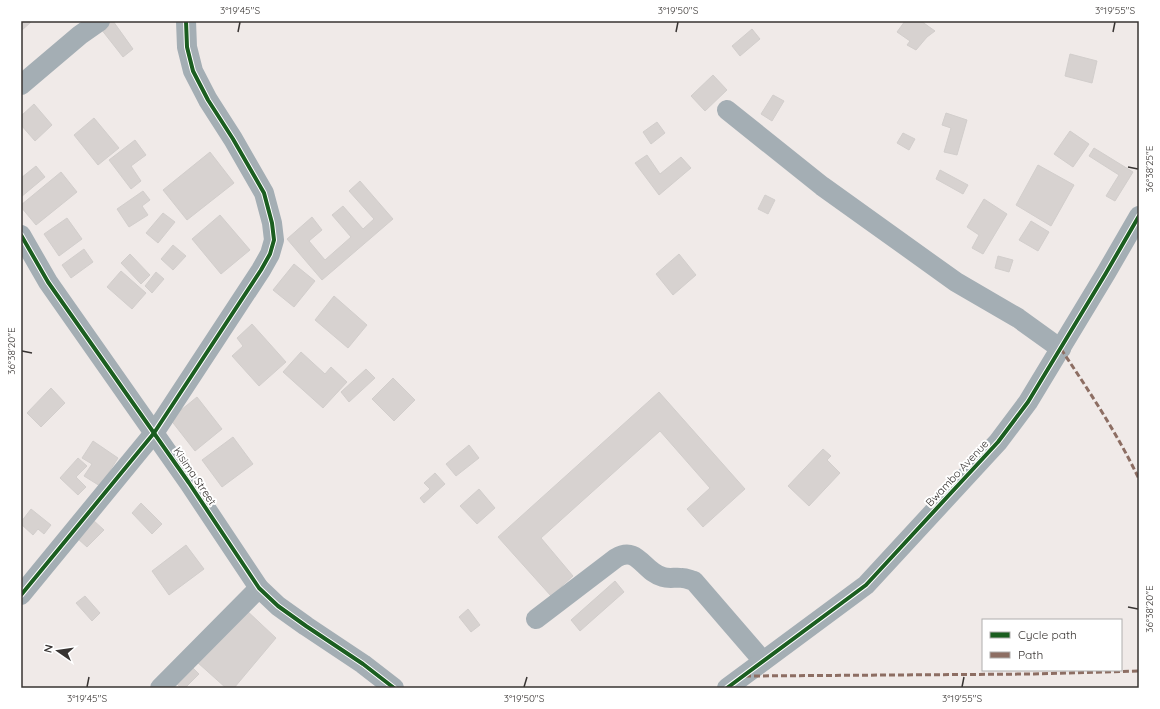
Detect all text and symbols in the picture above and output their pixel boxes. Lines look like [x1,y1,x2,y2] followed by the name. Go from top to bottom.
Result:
[220,4,260,17] text: 3°19'45"S
[658,4,699,17] text: 3°19'50"S
[1095,4,1135,17] text: 3°19'55"S
[1143,145,1156,193] text: 36°38'25"E
[5,327,18,375] text: 36°38'20"E
[923,437,991,509] street label: Bwambo Avenue
[170,444,220,508] street label: Kisima Street
[1143,585,1156,633] text: 36°38'20"E
[982,619,1122,671] legend
[1018,627,1077,642] text: Cycle path
[38,631,78,671] north arrow
[41,643,56,654] text: N
[1018,647,1043,662] text: Path
[67,692,107,705] text: 3°19'45"S
[504,692,545,705] text: 3°19'50"S
[942,692,982,705] text: 3°19'55"S

